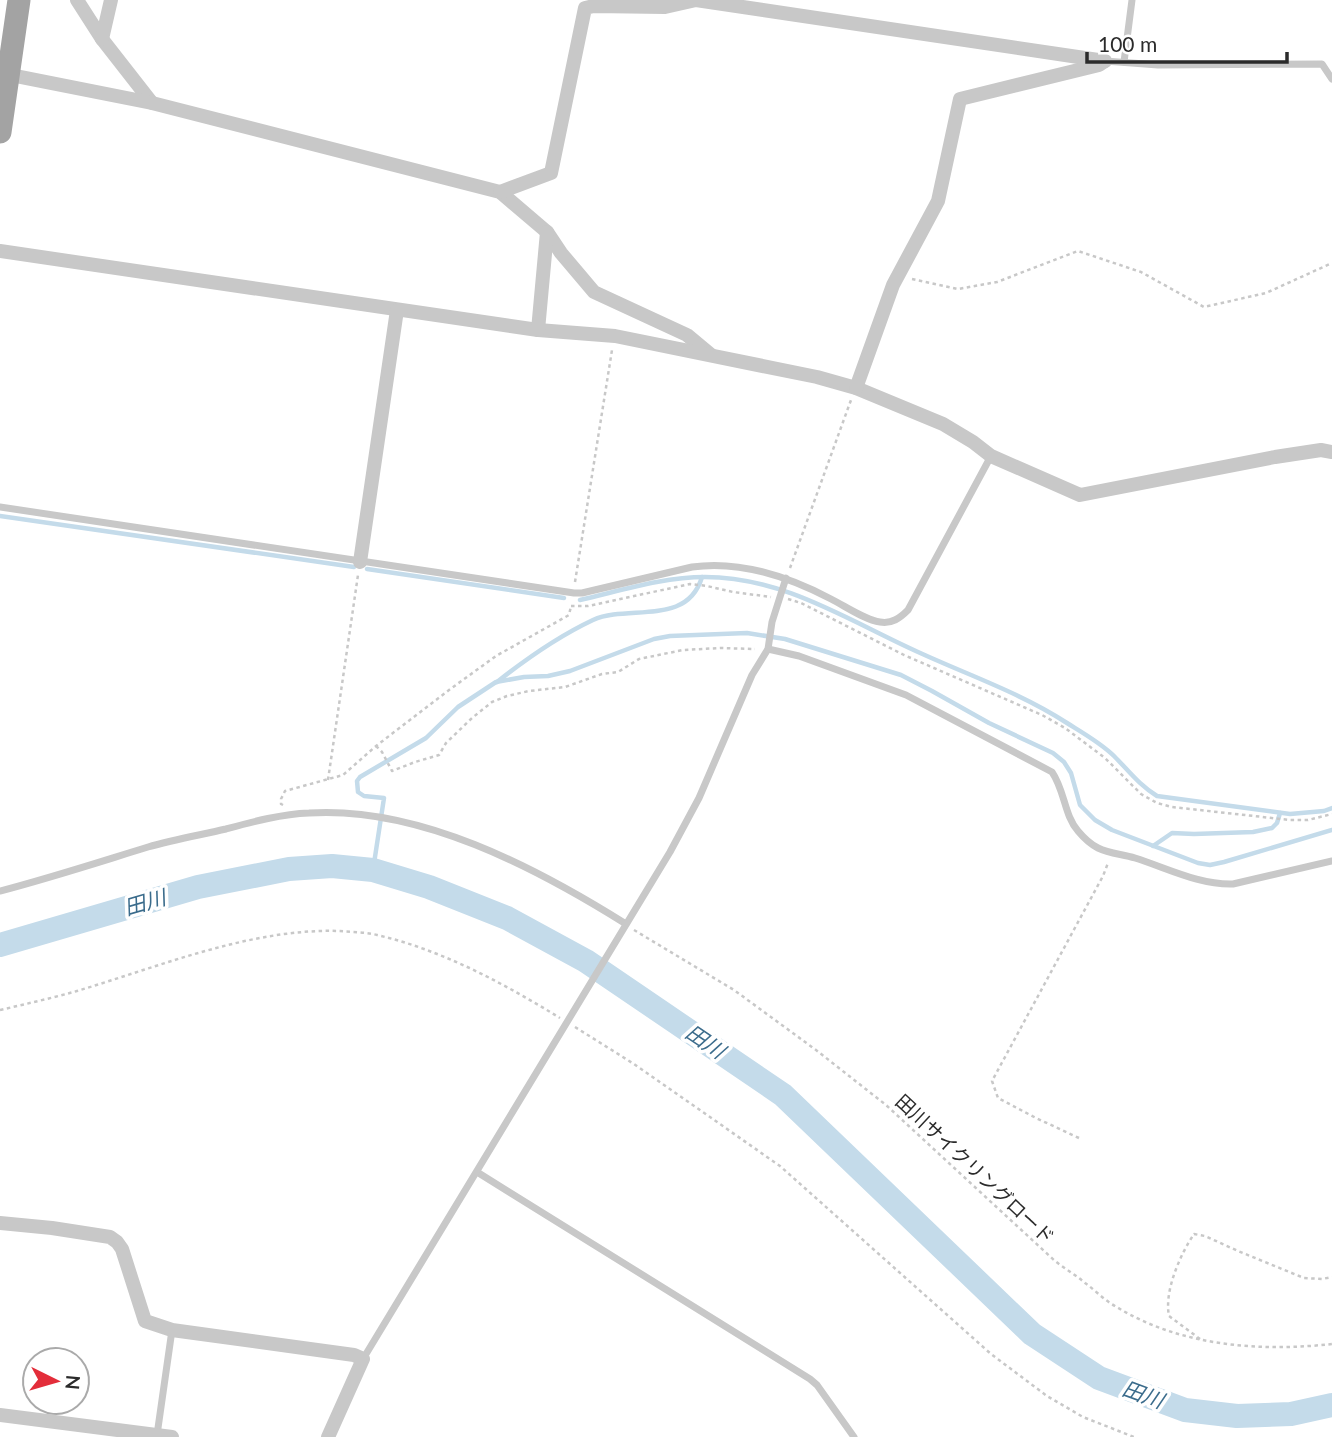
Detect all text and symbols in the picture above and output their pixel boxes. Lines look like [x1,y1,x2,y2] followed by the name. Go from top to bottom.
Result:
[1087,21,1286,65] scale bar
[1098,31,1157,56] text: 100 m
[121,883,170,919] water label: 田川
[681,1019,732,1064] water label: 田川
[891,1089,1059,1248] street label: 田川サイクリングロード
[21,1346,91,1416] north arrow
[61,1374,86,1391] text: N
[1120,1375,1169,1413] water label: 田川

